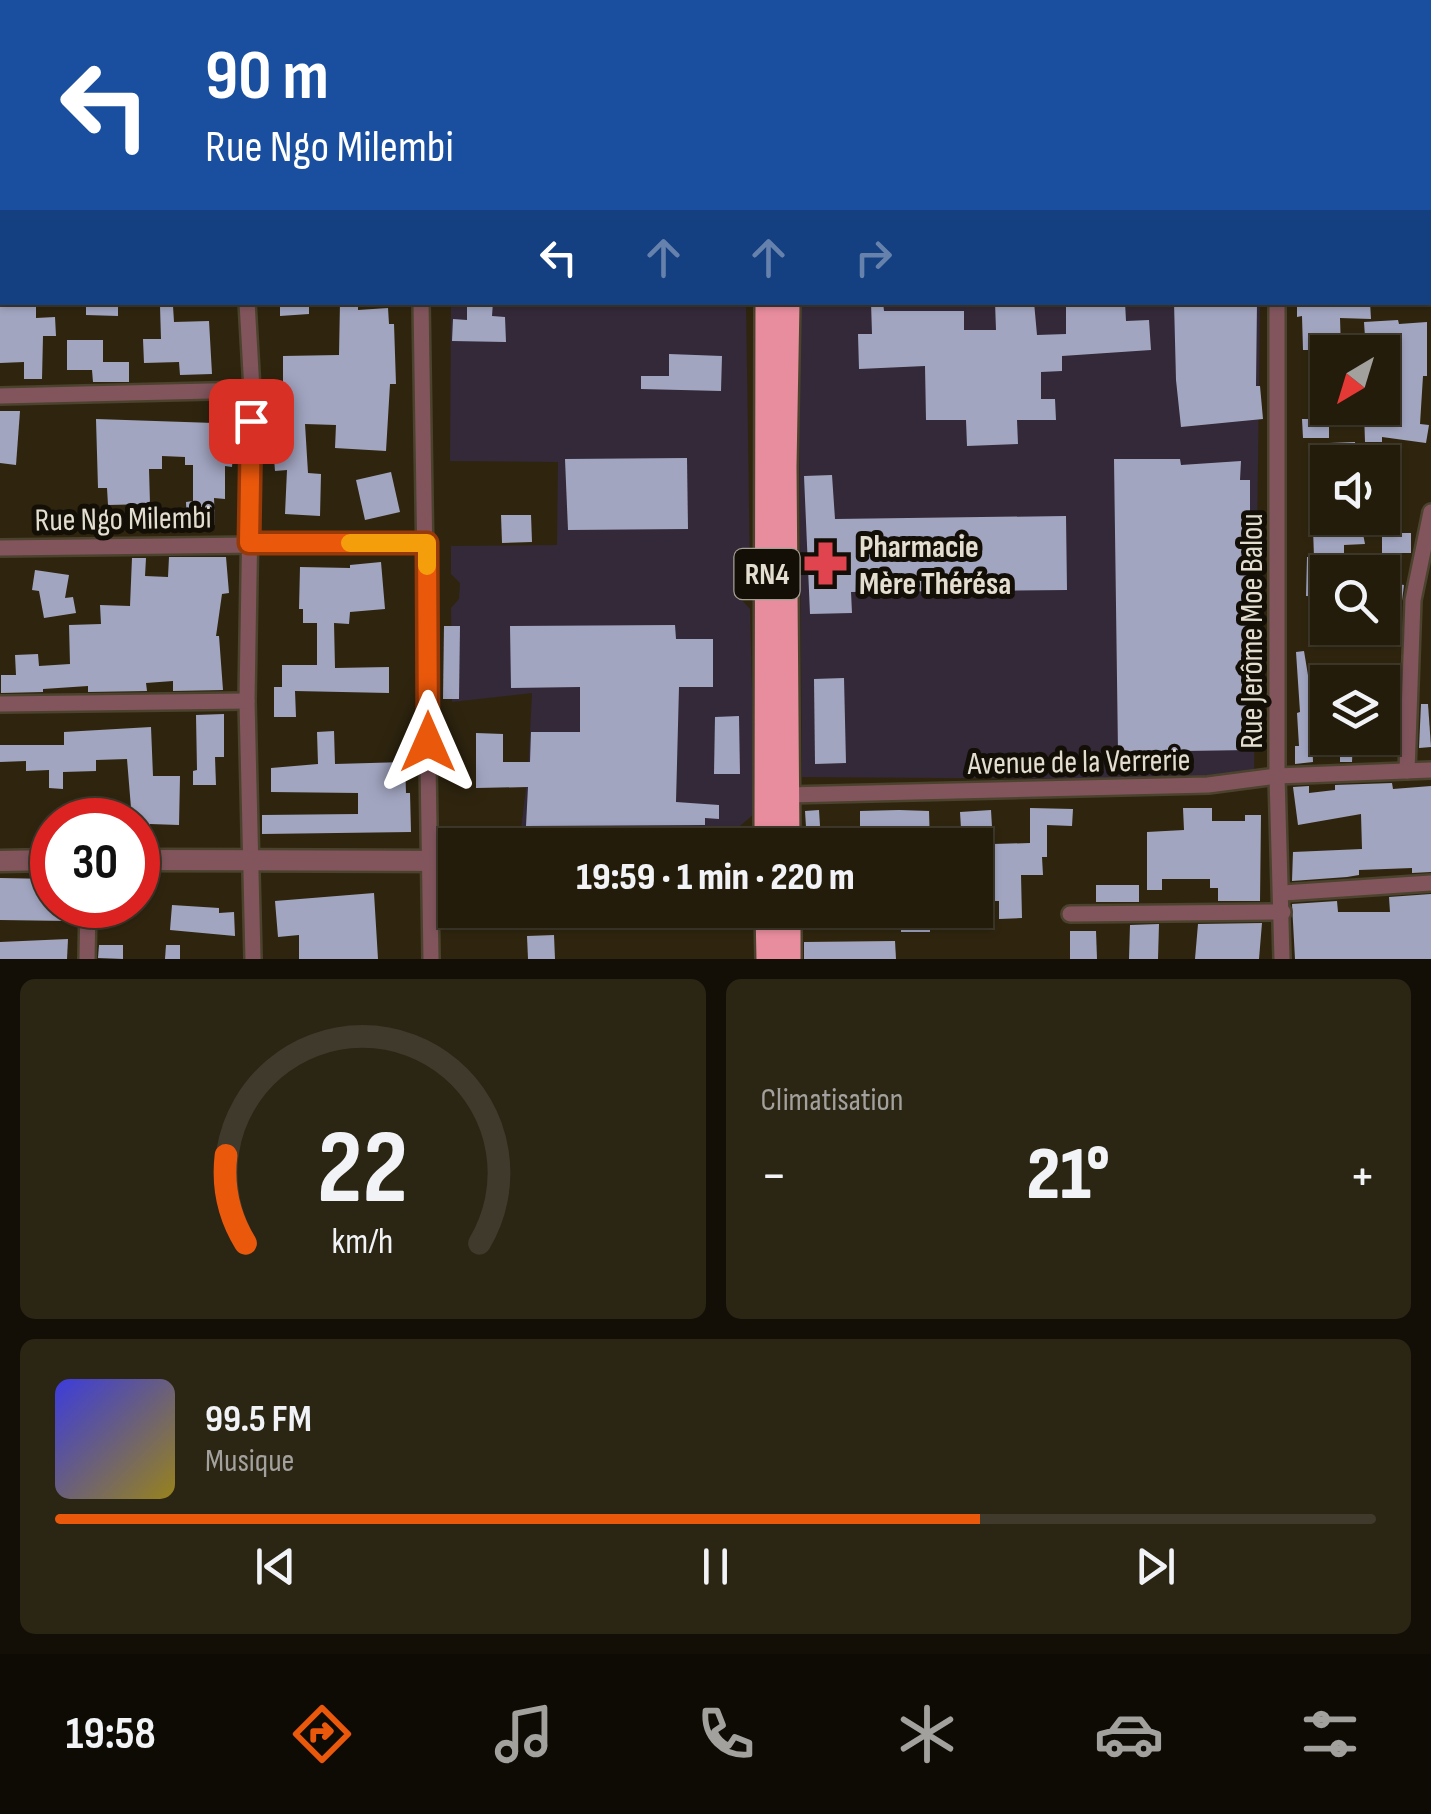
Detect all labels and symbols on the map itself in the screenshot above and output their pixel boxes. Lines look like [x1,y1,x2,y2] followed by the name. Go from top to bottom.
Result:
[1310,335,1400,425] north arrow
[209,379,294,464] pin
[34,498,212,541] street label: Rue Ngo Milembi
[1233,513,1272,749] street label: Rue Jerôme Moe Balou
[859,528,1011,604] place label: Pharmacie Mère Thérésa
[802,540,850,588] pharmacy icon: Pharmacie Mère Thérésa
[734,549,800,599] road number: RN4
[376,690,480,794] position arrow
[966,741,1191,784] street label: Avenue de la Verrerie
[30,798,160,928] speed limit sign: 30

